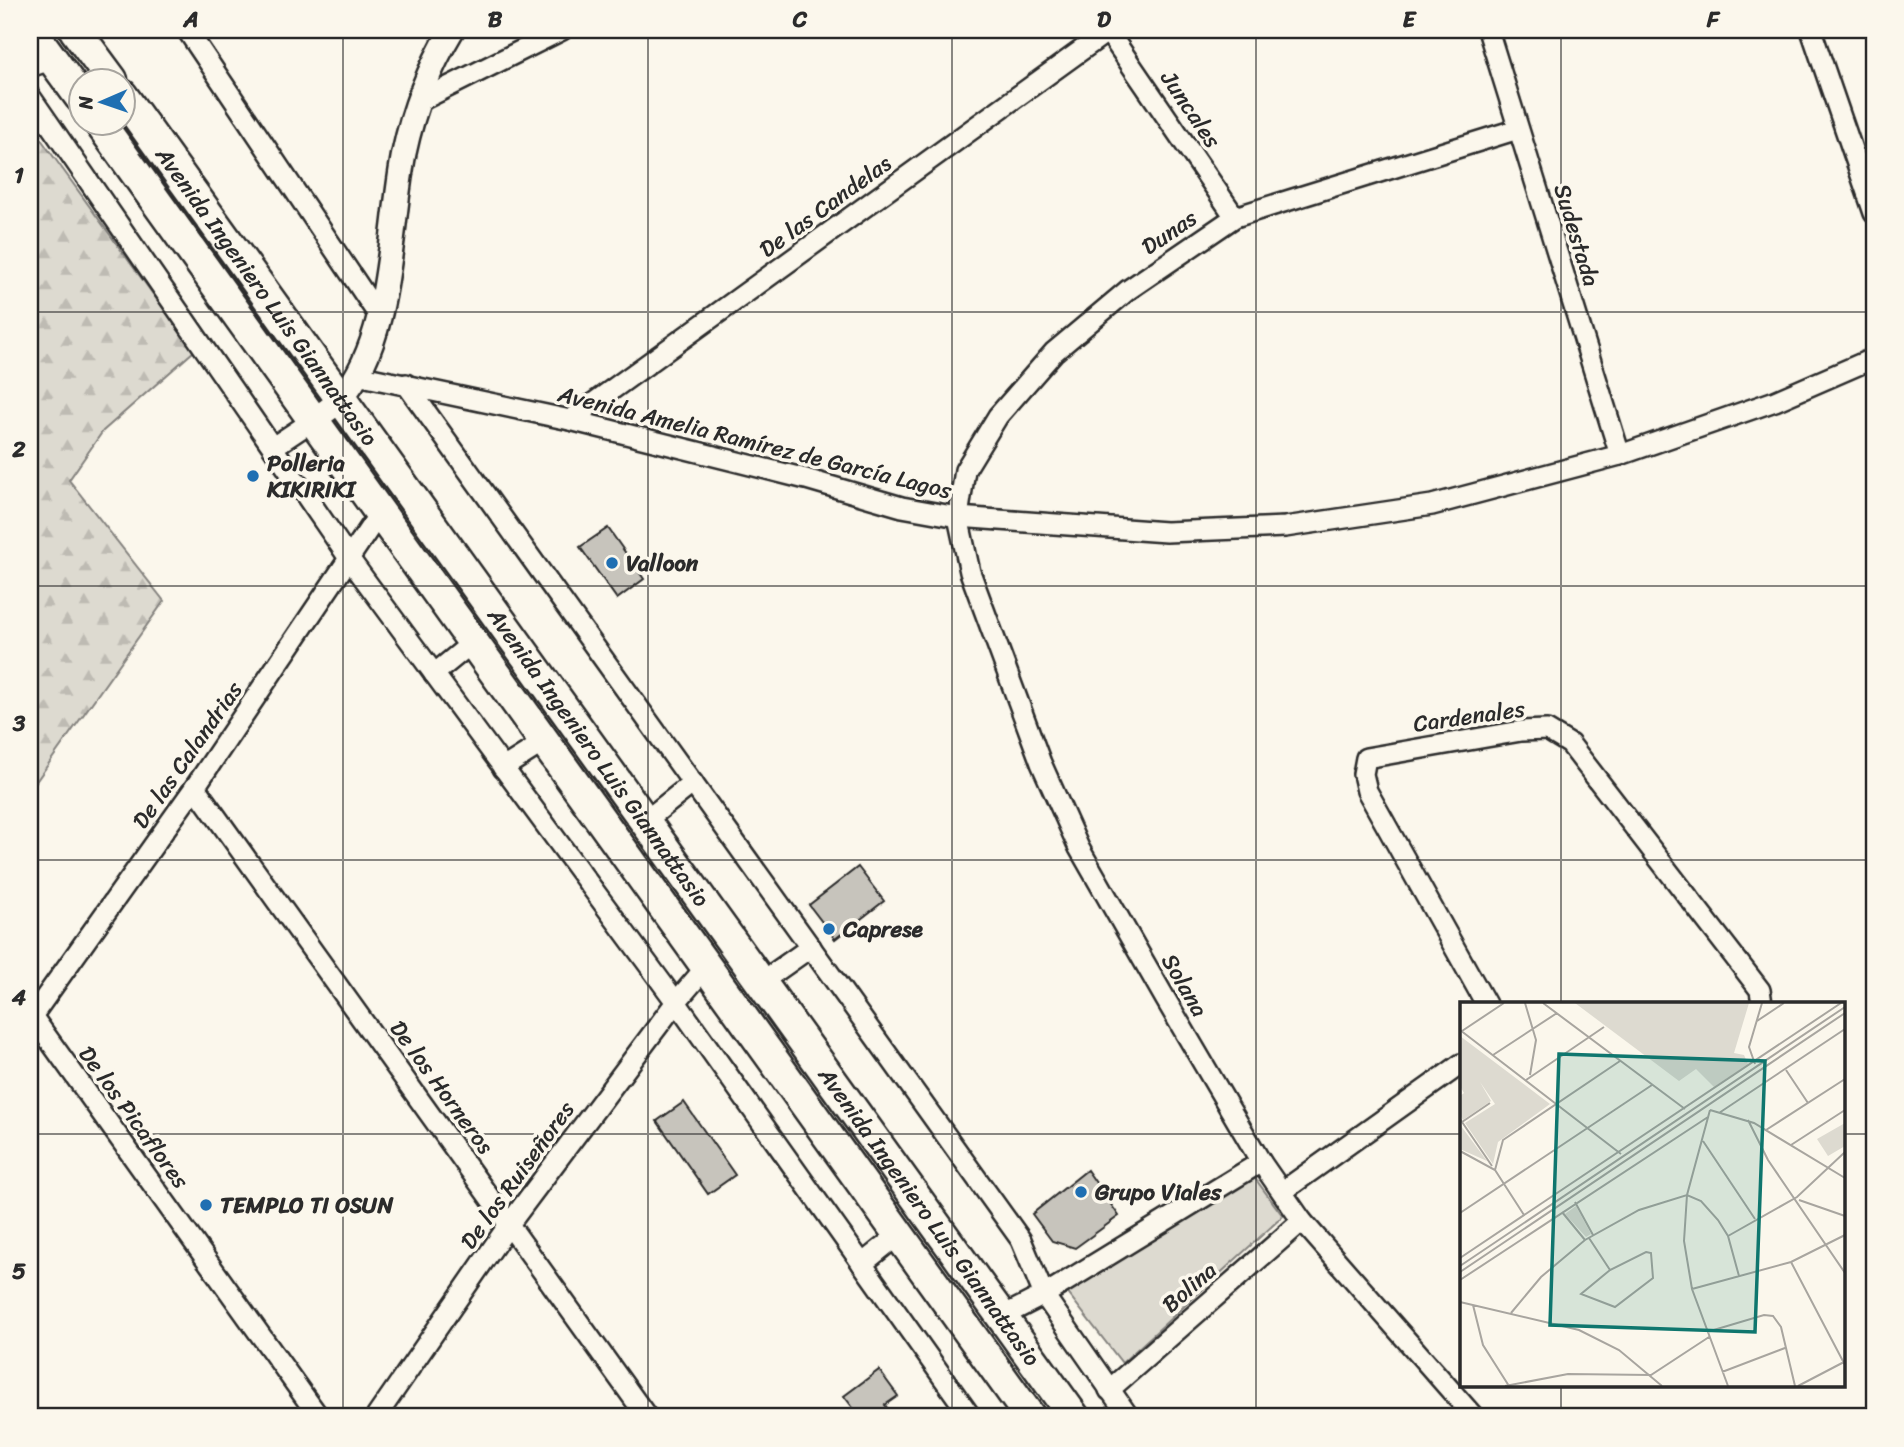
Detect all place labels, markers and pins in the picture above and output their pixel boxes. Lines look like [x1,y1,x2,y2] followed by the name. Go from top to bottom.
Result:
[266,443,357,510] place label: Polleria KIKIRIKI
[245,468,261,484] marker: Polleria KIKIRIKI
[626,543,699,584] place label: Valloon
[604,555,620,571] marker: Valloon
[842,909,924,950] place label: Caprese
[821,921,837,937] marker: Caprese
[1094,1172,1223,1213] place label: Grupo Viales
[1073,1184,1089,1200] marker: Grupo Viales
[220,1185,394,1226] place label: TEMPLO TI OSUN
[198,1197,214,1213] marker: TEMPLO TI OSUN

